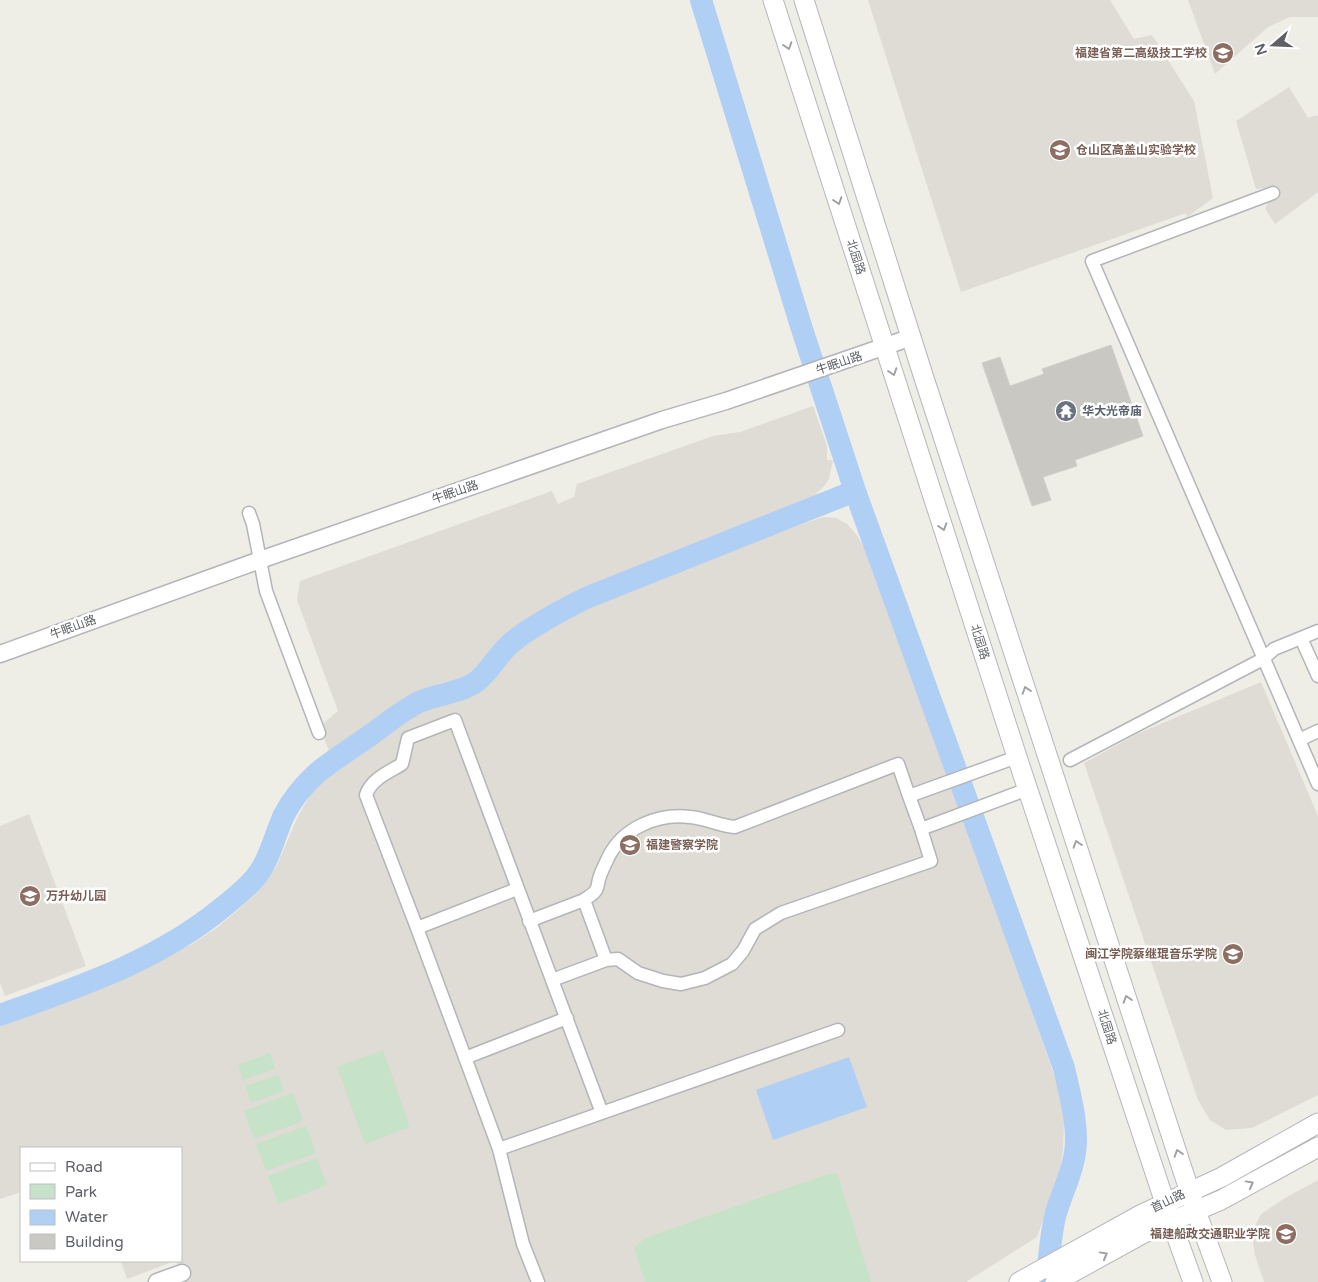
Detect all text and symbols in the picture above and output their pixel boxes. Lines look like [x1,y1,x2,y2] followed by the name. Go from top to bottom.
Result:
[1248,20,1298,70] north arrow
[1211,41,1235,65] school or university icon: 福建省第二高级技工学校
[1251,41,1271,57] text: N
[782,42,792,50] one-way arrow
[1075,46,1207,60] place label: 福建省第二高级技工学校
[1048,138,1072,162] school or university icon: 仓山区高盖山实验学校
[1076,143,1196,157] place label: 仓山区高盖山实验学校
[832,196,842,205] one-way arrow
[844,238,868,276] street label: 北园路
[814,349,864,377] street label: 牛眠山路
[887,368,897,376] one-way arrow
[1054,399,1078,423] temple icon: 华大光帝庙
[1082,404,1142,418] place label: 华大光帝庙
[430,478,480,506] street label: 牛眠山路
[937,522,947,531] one-way arrow
[48,612,98,642] street label: 牛眠山路
[968,623,992,661] street label: 北园路
[1022,686,1032,694] one-way arrow
[618,833,642,857] school or university icon: 福建警察学院
[646,838,718,852] place label: 福建警察学院
[1073,841,1083,849] one-way arrow
[18,884,42,908] school or university icon: 万升幼儿园
[46,889,106,903] place label: 万升幼儿园
[1221,942,1245,966] school or university icon: 闽江学院蔡继琨音乐学院
[1085,947,1217,961] place label: 闽江学院蔡继琨音乐学院
[1123,995,1133,1003] one-way arrow
[1095,1008,1119,1046] street label: 北园路
[20,1147,182,1262] legend
[1174,1149,1184,1158] one-way arrow
[65,1158,103,1176] text: Road
[1244,1181,1253,1191] one-way arrow
[65,1183,97,1201] text: Park
[1149,1187,1187,1215] street label: 首山路
[65,1208,108,1226] text: Water
[1274,1222,1298,1246] school or university icon: 福建船政交通职业学院
[1150,1227,1270,1241] place label: 福建船政交通职业学院
[65,1233,124,1251] text: Building
[1098,1251,1107,1261] one-way arrow

